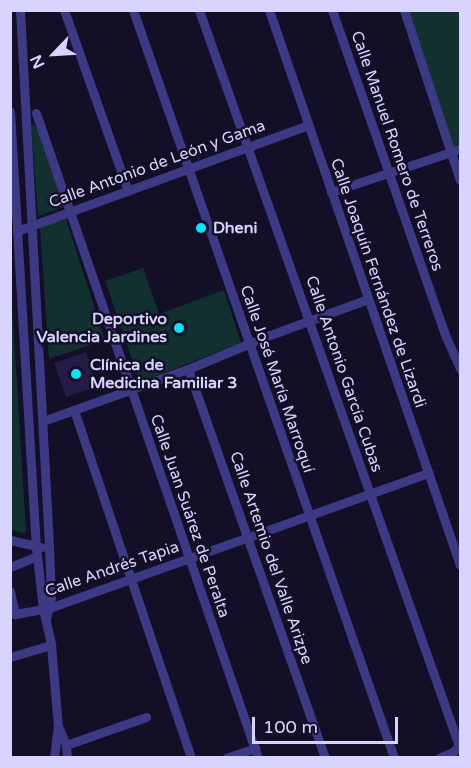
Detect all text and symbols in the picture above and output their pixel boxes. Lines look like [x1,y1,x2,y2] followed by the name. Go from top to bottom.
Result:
[24,24,84,84] north arrow
[347,29,447,273] street label: Calle Manuel Romero de Terreros
[26,52,49,72] text: N
[46,116,268,212] street label: Calle Antonio de León y Gama
[326,156,430,410] street label: Calle Joaquín Fernández de Lizardi
[213,218,257,238] place label: Dheni
[194,221,208,235] marker: Dheni
[301,273,387,475] street label: Calle Antonio García Cubas
[236,283,318,475] street label: Calle José María Marroquí
[36,309,167,347] place label: Deportivo Valencia Jardines
[172,321,186,335] marker: Deportivo Valencia Jardines
[90,355,237,393] place label: Clínica de Medicina Familiar 3
[67,365,85,383] marker: Clínica de Medicina Familiar 3
[146,412,234,620] street label: Calle Juan Suárez de Peralta
[226,449,316,667] street label: Calle Artemio del Valle Arizpe
[43,537,181,601] street label: Calle Andrés Tapia
[255,705,400,743] scale bar
[263,716,318,738] text: 100 m

